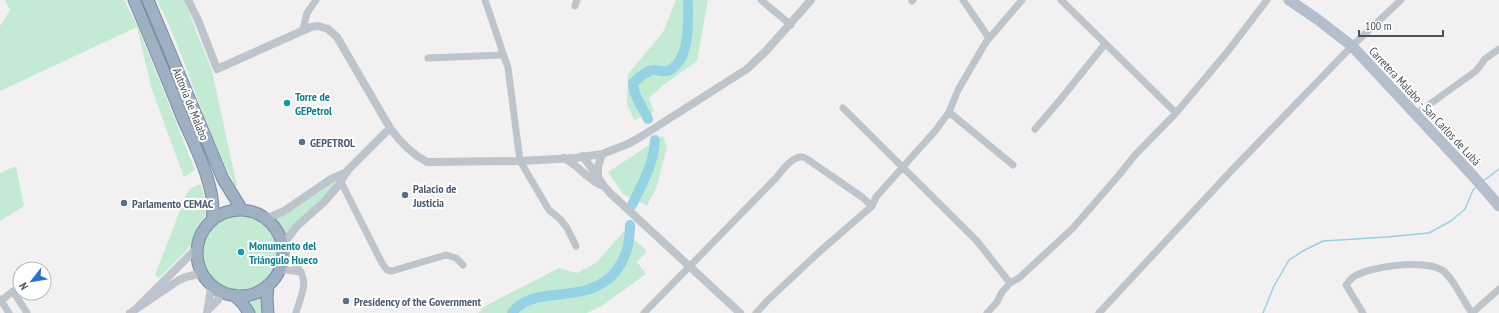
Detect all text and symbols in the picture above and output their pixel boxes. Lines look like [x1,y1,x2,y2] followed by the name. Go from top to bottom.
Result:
[1359,12,1443,38] scale bar
[1365,18,1392,33] text: 100 m
[1366,43,1484,169] street label: Carretera Malabo - San Carlos de Lubá
[170,66,212,142] street label: Autovía de Malabo
[295,89,332,118] place label: Torre de GEPetrol
[282,98,292,108] marker: Torre de GEPetrol
[310,135,355,150] place label: GEPETROL
[297,137,307,147] marker: GEPETROL
[412,181,456,210] place label: Palacio de Justicia
[400,190,410,200] marker: Palacio de Justicia
[132,196,214,211] place label: Parlamento CEMAC
[119,198,129,208] marker: Parlamento CEMAC
[249,238,319,267] place label: Monumento del Triángulo Hueco
[236,247,246,257] marker: Monumento del Triángulo Hueco
[12,261,52,301] north arrow
[16,280,31,292] text: N
[354,294,481,309] place label: Presidency of the Government
[341,296,351,306] marker: Presidency of the Government

